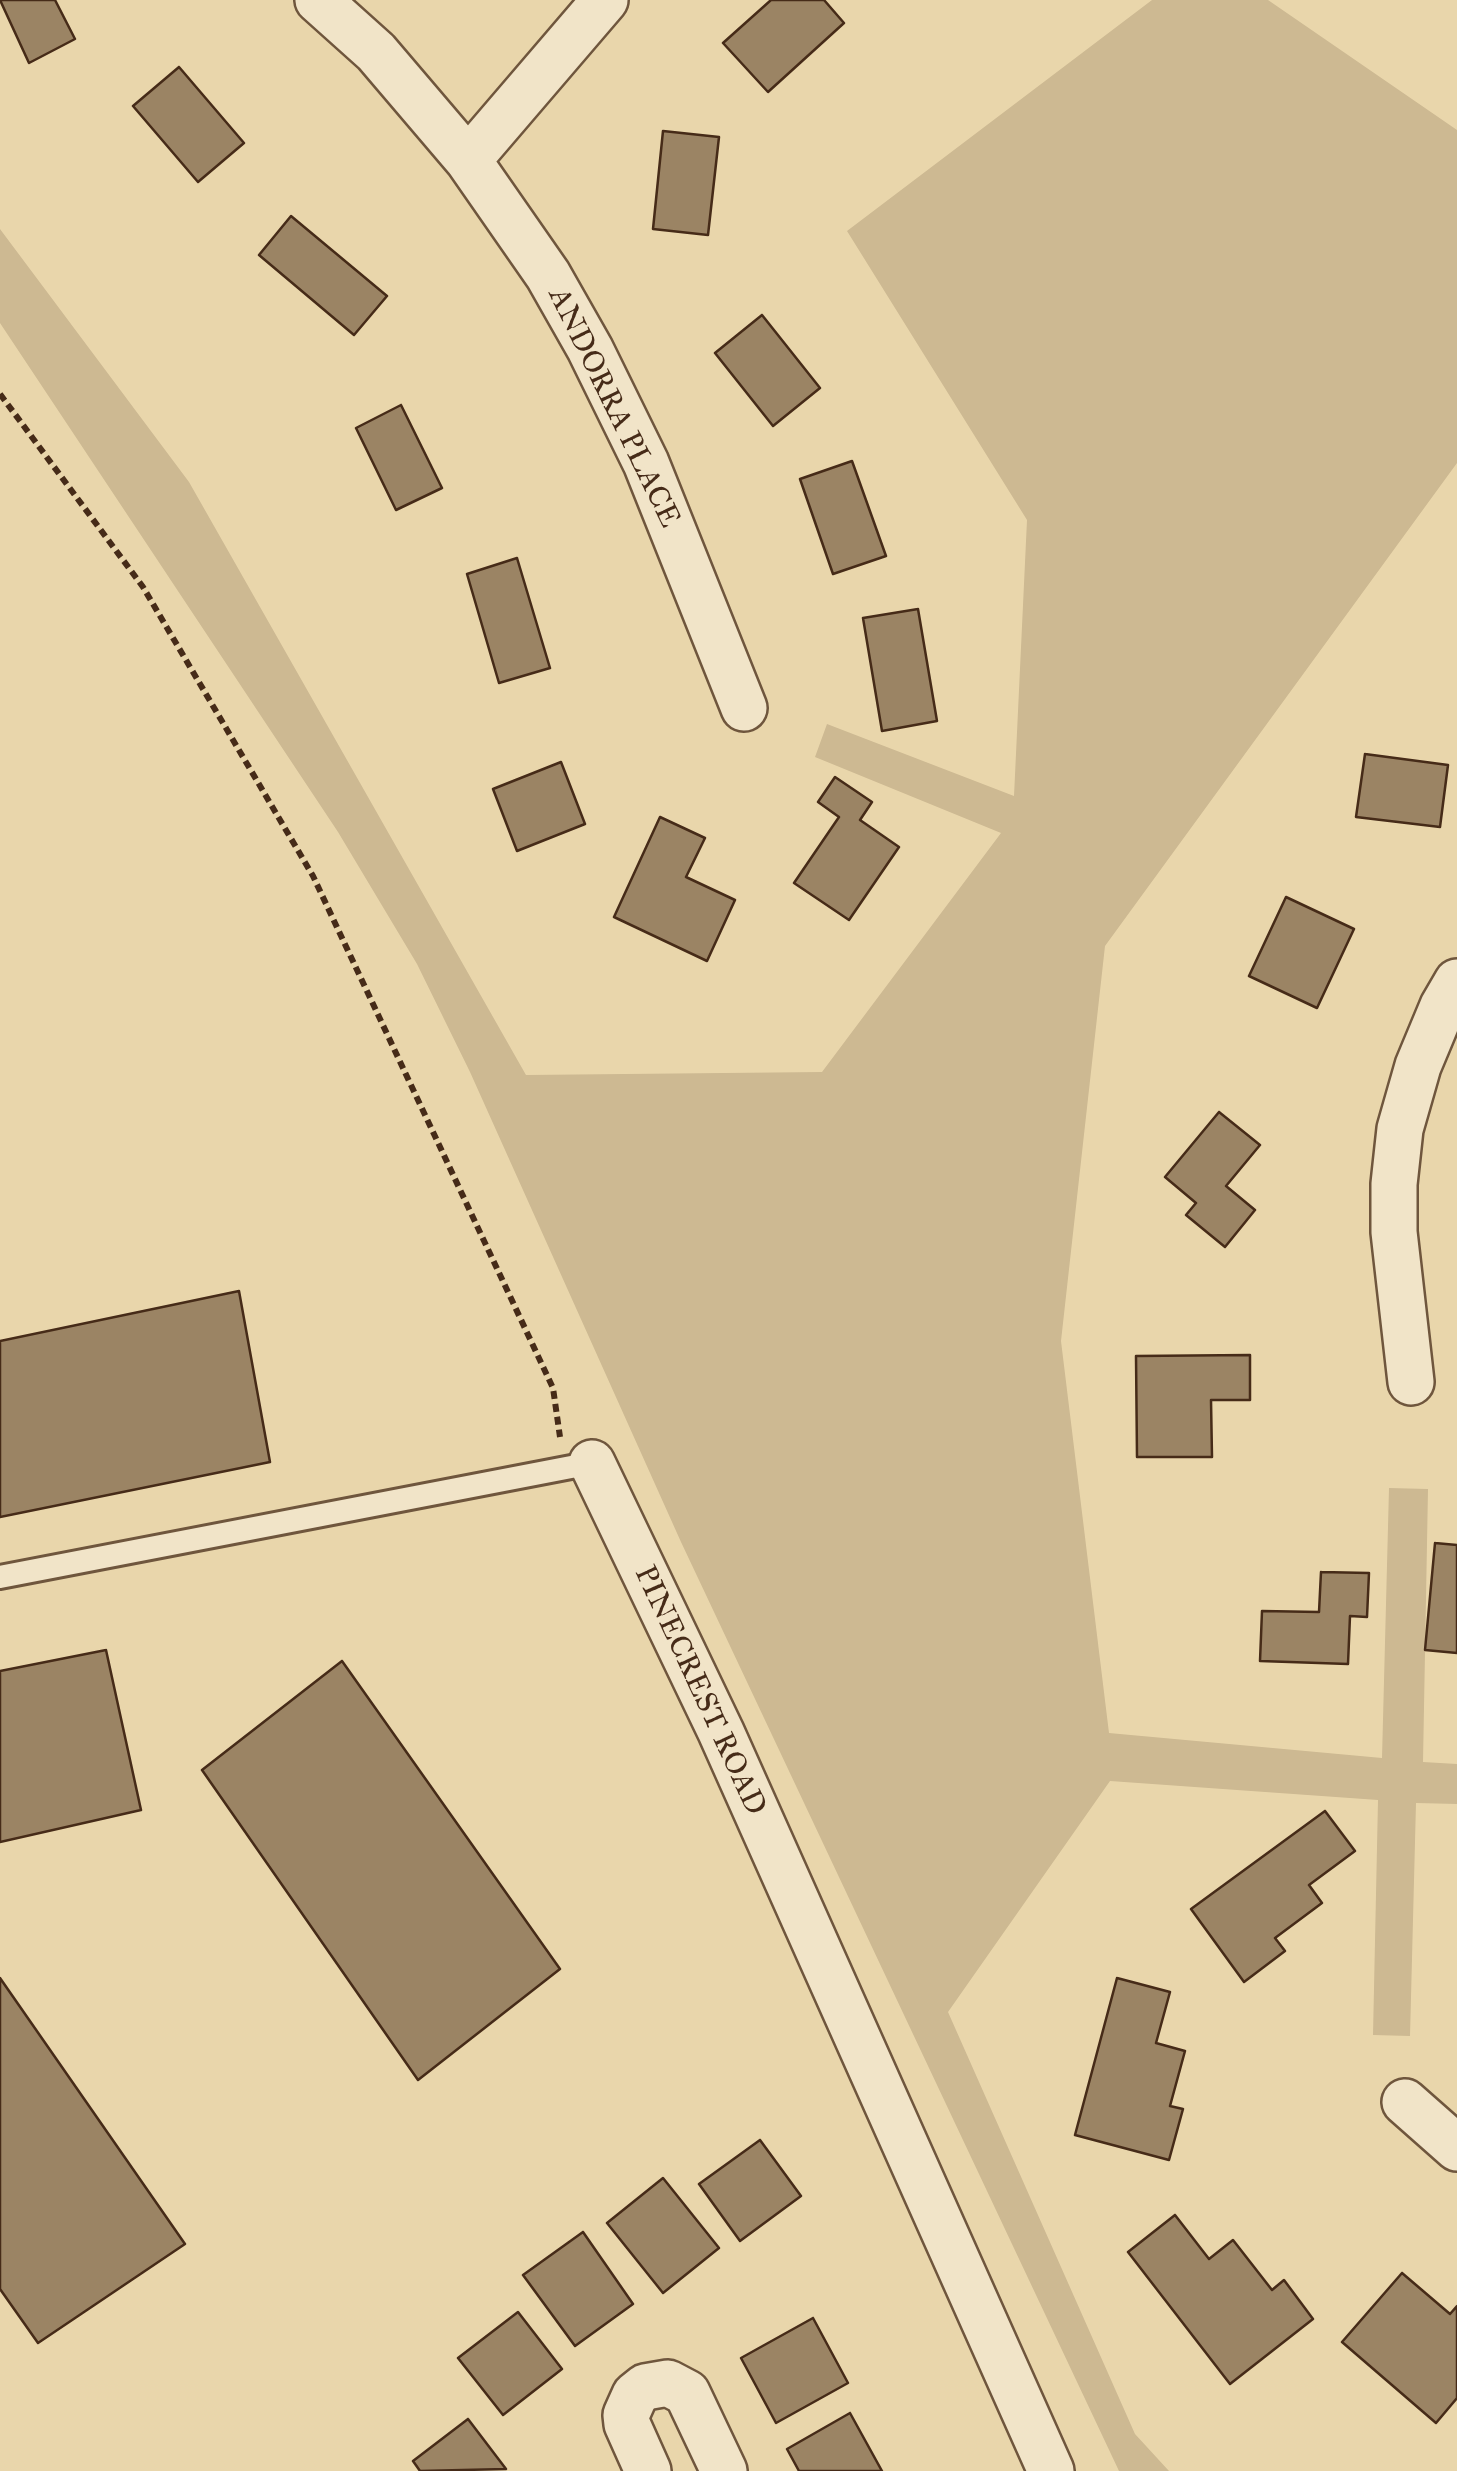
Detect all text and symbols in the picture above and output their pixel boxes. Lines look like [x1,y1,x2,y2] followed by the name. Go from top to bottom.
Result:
[539,282,687,534] street label: ANDORRA PLACE
[625,1561,773,1821] street label: PINECREST ROAD

